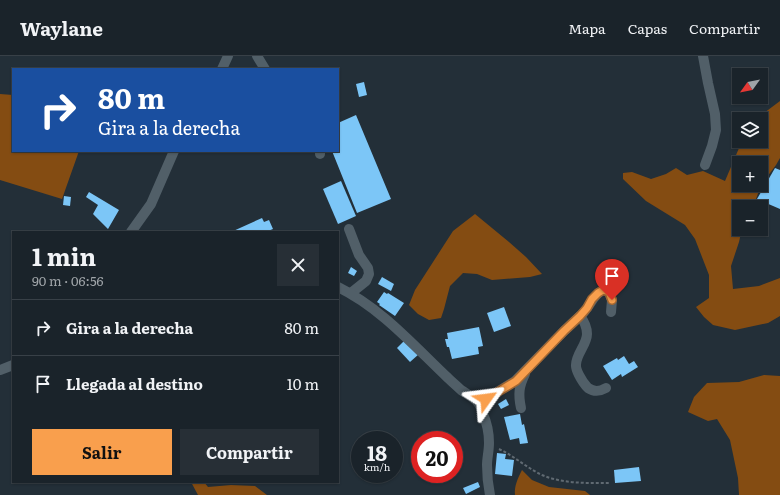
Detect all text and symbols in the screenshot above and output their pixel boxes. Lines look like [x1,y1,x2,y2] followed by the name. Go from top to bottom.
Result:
[20,14,103,42] text: Waylane
[568,18,606,38] text: Mapa
[628,18,667,38] text: Capas
[689,18,760,38] text: Compartir
[732,68,768,104] north arrow
[732,68,768,236] map controls
[98,76,165,118] text: 80 m
[32,84,84,136] icon: right
[732,112,768,148] button: layers
[98,114,240,141] text: Gira a la derecha
[732,156,768,192] button: +
[732,200,768,236] button: −
[32,238,96,273] text: 1 min
[277,244,319,286] button: close
[595,259,629,300] pin
[601,265,623,287] icon: arrive
[32,271,103,290] text: 90 m · 06:56
[66,316,193,339] text: Gira a la derecha
[285,316,319,339] text: 80 m
[32,317,54,339] icon: right
[66,372,203,395] text: Llegada al destino
[287,372,319,395] text: 10 m
[32,373,54,395] icon: arrive
[465,378,507,420] position arrow
[32,429,172,475] button: Salir
[180,429,319,475] button: Compartir
[411,431,463,483] speed limit sign: 20
[367,437,387,467] text: 18
[364,459,390,474] text: km/h

